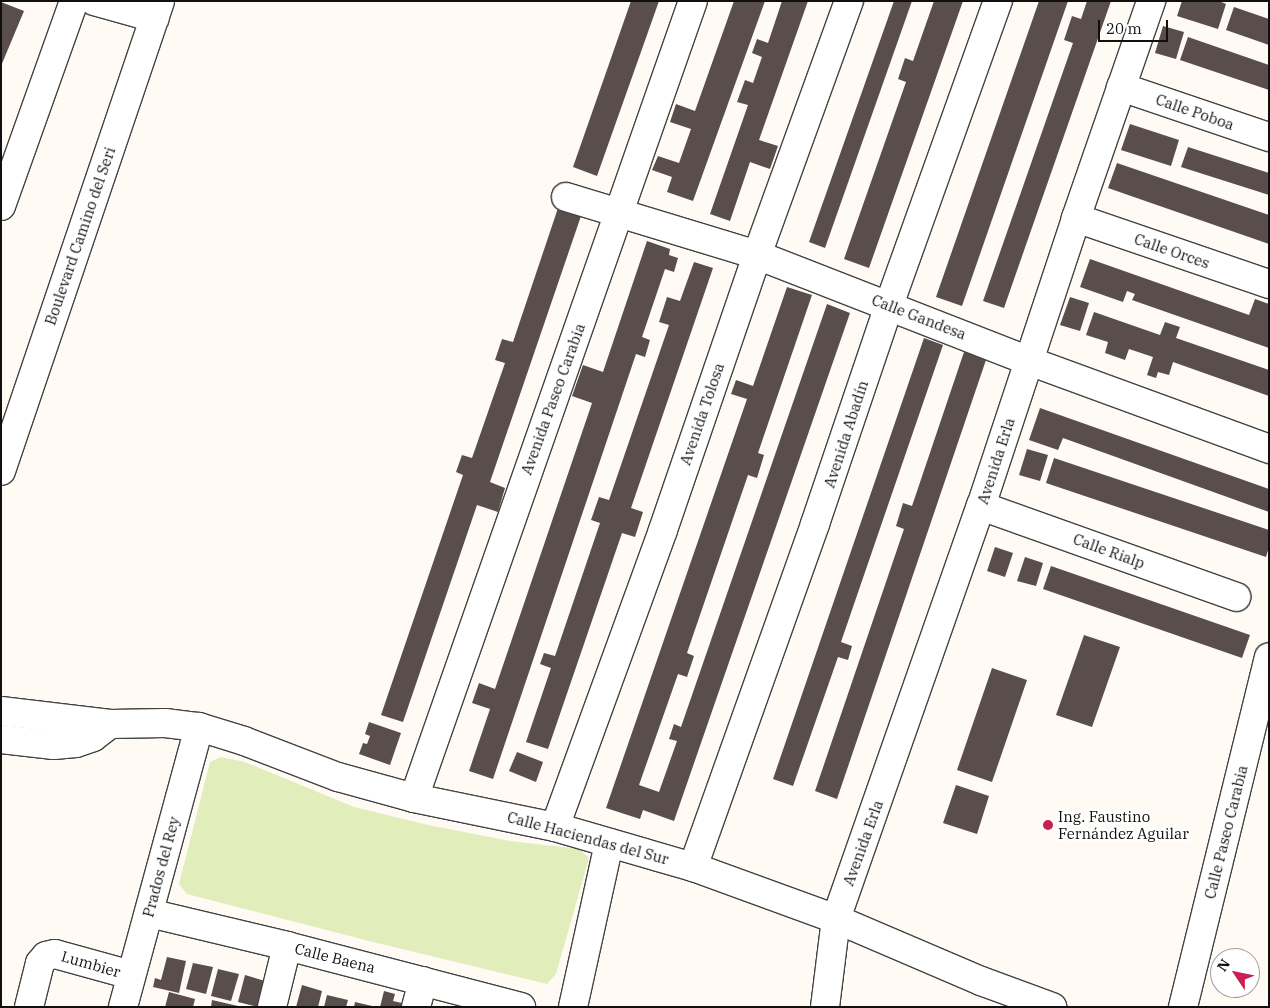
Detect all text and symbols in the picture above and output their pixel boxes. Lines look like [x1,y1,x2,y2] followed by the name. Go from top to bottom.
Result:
[1100,10,1170,42] scale bar
[1106,19,1142,38] text: 20 m
[1153,90,1237,134] street label: Calle Poboa
[41,145,119,327] street label: Boulevard Camino del Seri
[1132,230,1212,272] street label: Calle Orces
[869,291,969,343] street label: Calle Gandesa
[517,321,589,477] street label: Avenida Paseo Carabia
[676,361,728,467] street label: Avenida Tolosa
[820,378,872,490] street label: Avenida Abadín
[974,415,1018,507] street label: Avenida Erla
[1071,530,1147,572] street label: Calle Rialp
[1201,763,1251,901] street label: Calle Paseo Carabia
[839,798,887,888] street label: Avenida Erla
[1058,807,1189,842] place label: Ing. Faustino Fernández Aguilar
[505,808,671,868] street label: Calle Haciendas del Sur
[139,815,183,919] street label: Prados del Rey
[1042,819,1054,831] marker: Ing. Faustino Fernández Aguilar
[293,939,377,977] street label: Calle Baena
[59,947,123,981] street label: Lumbier
[1210,948,1260,998] north arrow
[1213,956,1234,975] text: N

